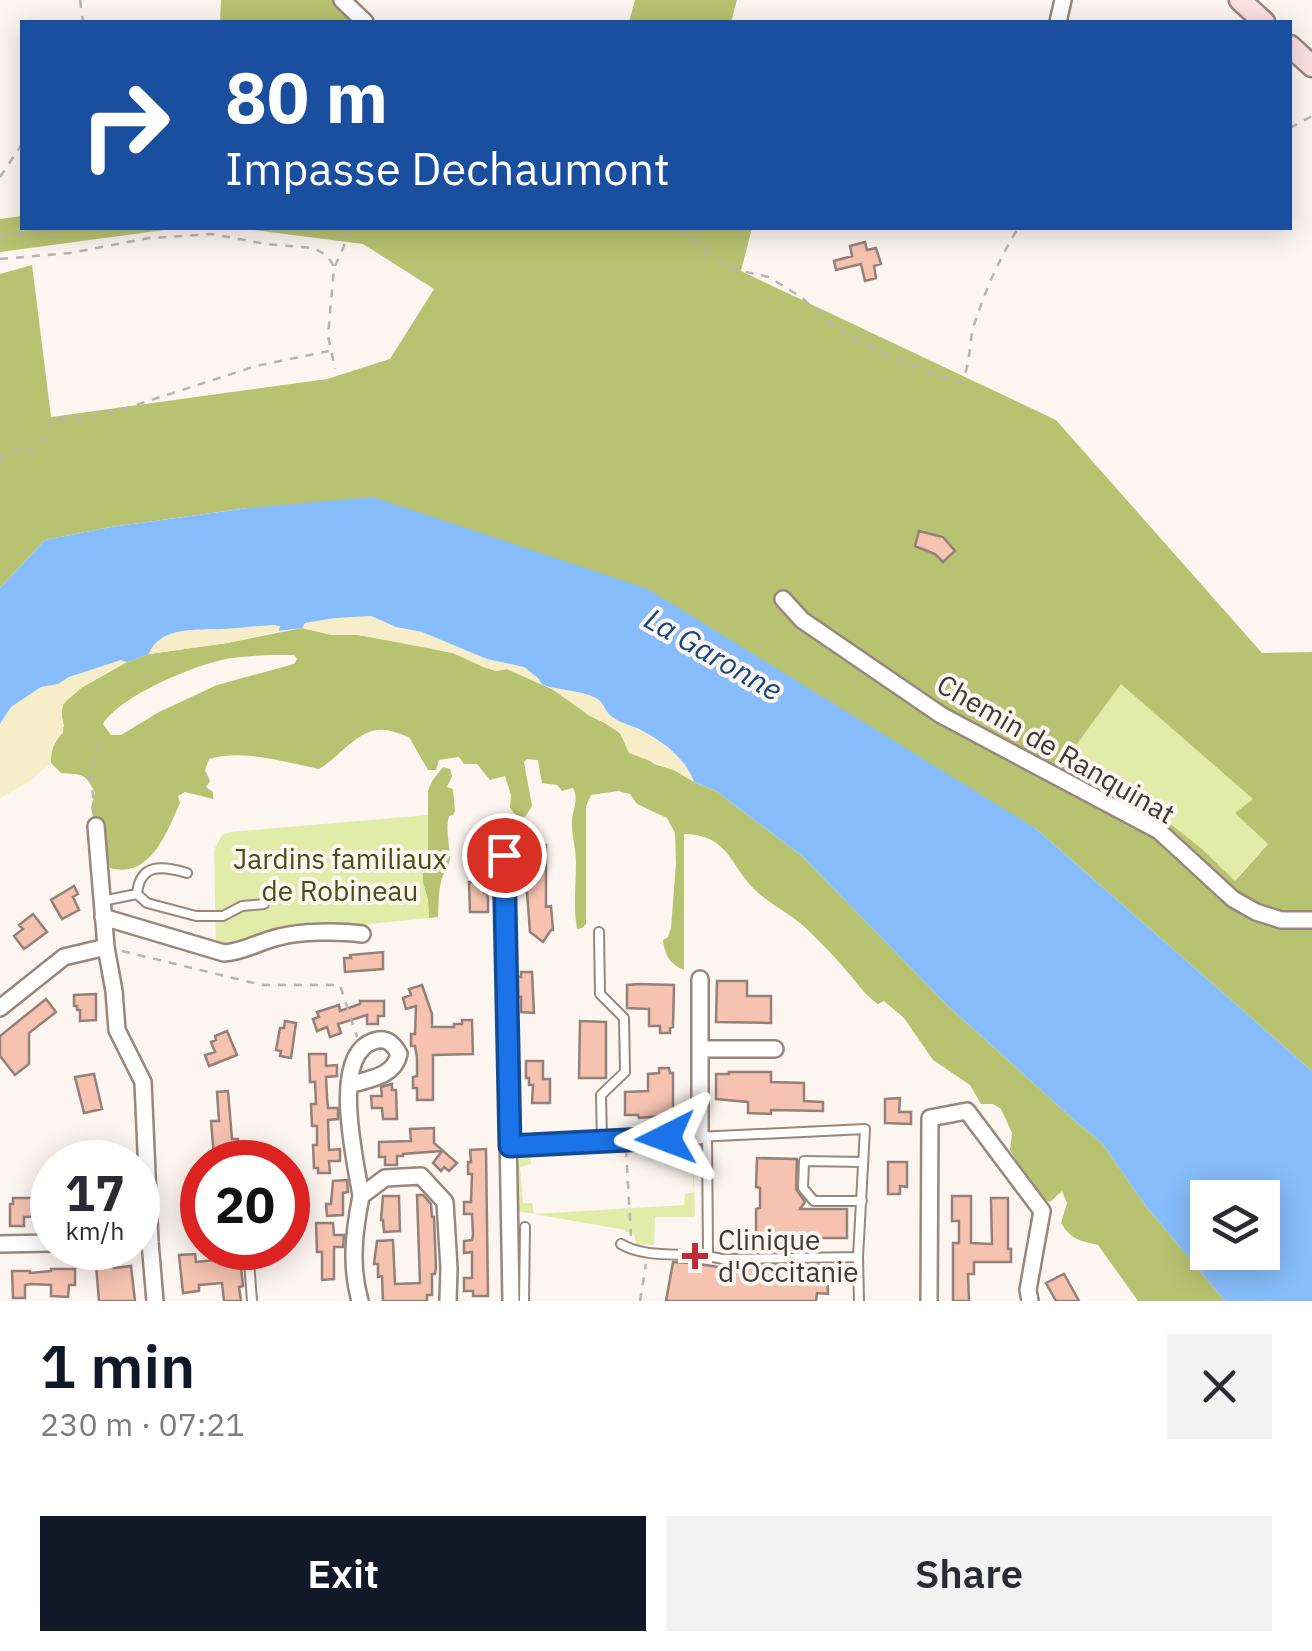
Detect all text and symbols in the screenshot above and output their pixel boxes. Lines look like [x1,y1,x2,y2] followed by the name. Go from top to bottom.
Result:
[225,51,388,142] text: 80 m
[60,60,190,190] icon: right
[225,139,670,197] text: Impasse Dechaumont
[638,599,790,709] water label: La Garonne
[930,665,1182,832] street label: Chemin de Ranquinat
[462,813,547,898] pin
[477,828,532,883] icon: arrive
[233,840,447,909] park label: Jardins familiaux de Robineau
[614,1086,718,1190] position arrow
[180,1140,310,1270] speed limit sign: 20
[65,1160,125,1225] text: 17
[1190,1180,1280,1270] map controls
[1190,1180,1280,1270] button: layers
[66,1214,124,1247] text: km/h
[718,1221,859,1290] place label: Clinique d'Occitanie
[682,1243,708,1269] marker: Clinique d'Occitanie
[40,1326,195,1405] text: 1 min
[1167,1334,1272,1439] button: close
[40,1403,245,1445] text: 230 m · 07:21
[40,1516,646,1631] button: Exit
[666,1516,1272,1631] button: Share

